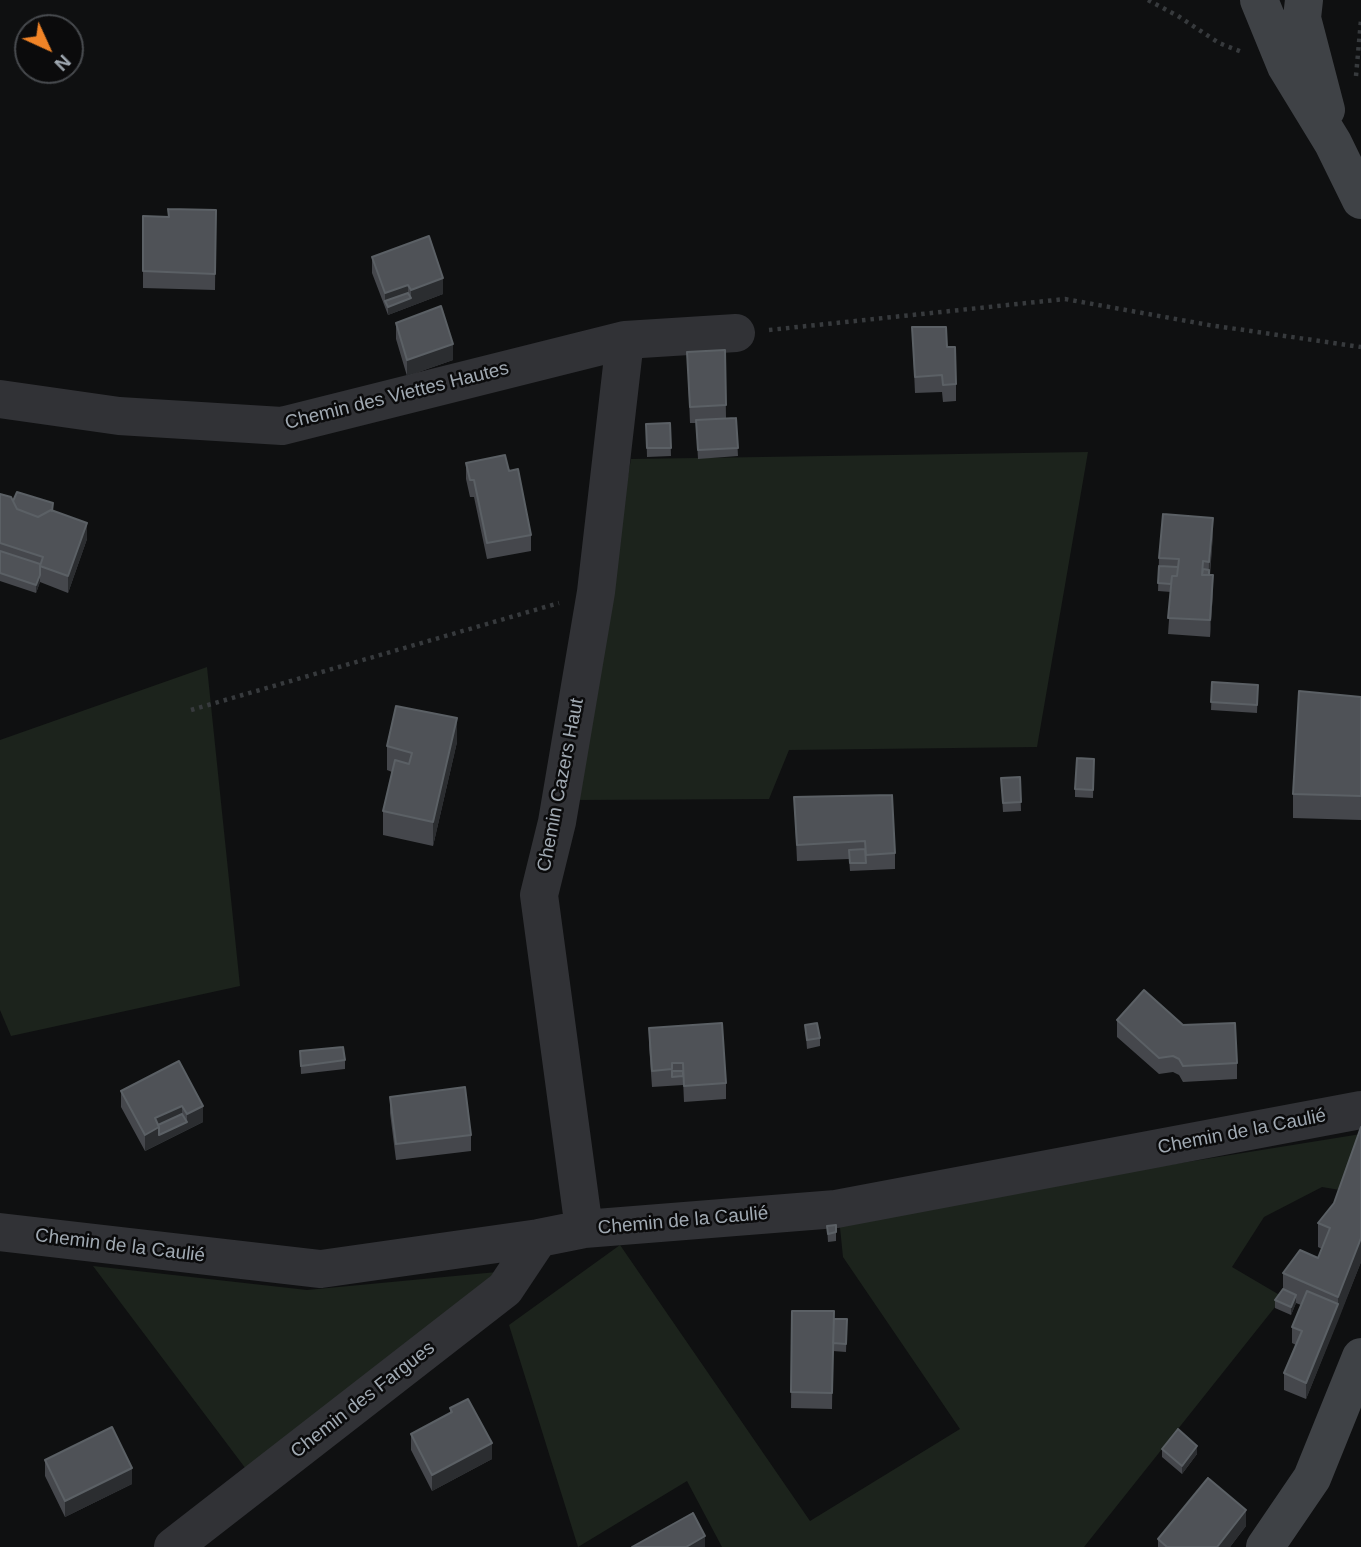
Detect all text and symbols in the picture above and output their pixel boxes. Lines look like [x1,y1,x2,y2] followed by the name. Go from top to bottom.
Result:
[14,14,84,84] north arrow
[51,51,75,75] text: N
[283,357,511,435] street label: Chemin des Viettes Hautes
[533,696,589,874] street label: Chemin Cazers Haut
[1156,1104,1328,1160] street label: Chemin de la Caulié
[597,1202,769,1240] street label: Chemin de la Caulié
[34,1224,206,1268] street label: Chemin de la Caulié
[286,1337,440,1463] street label: Chemin des Fargues

